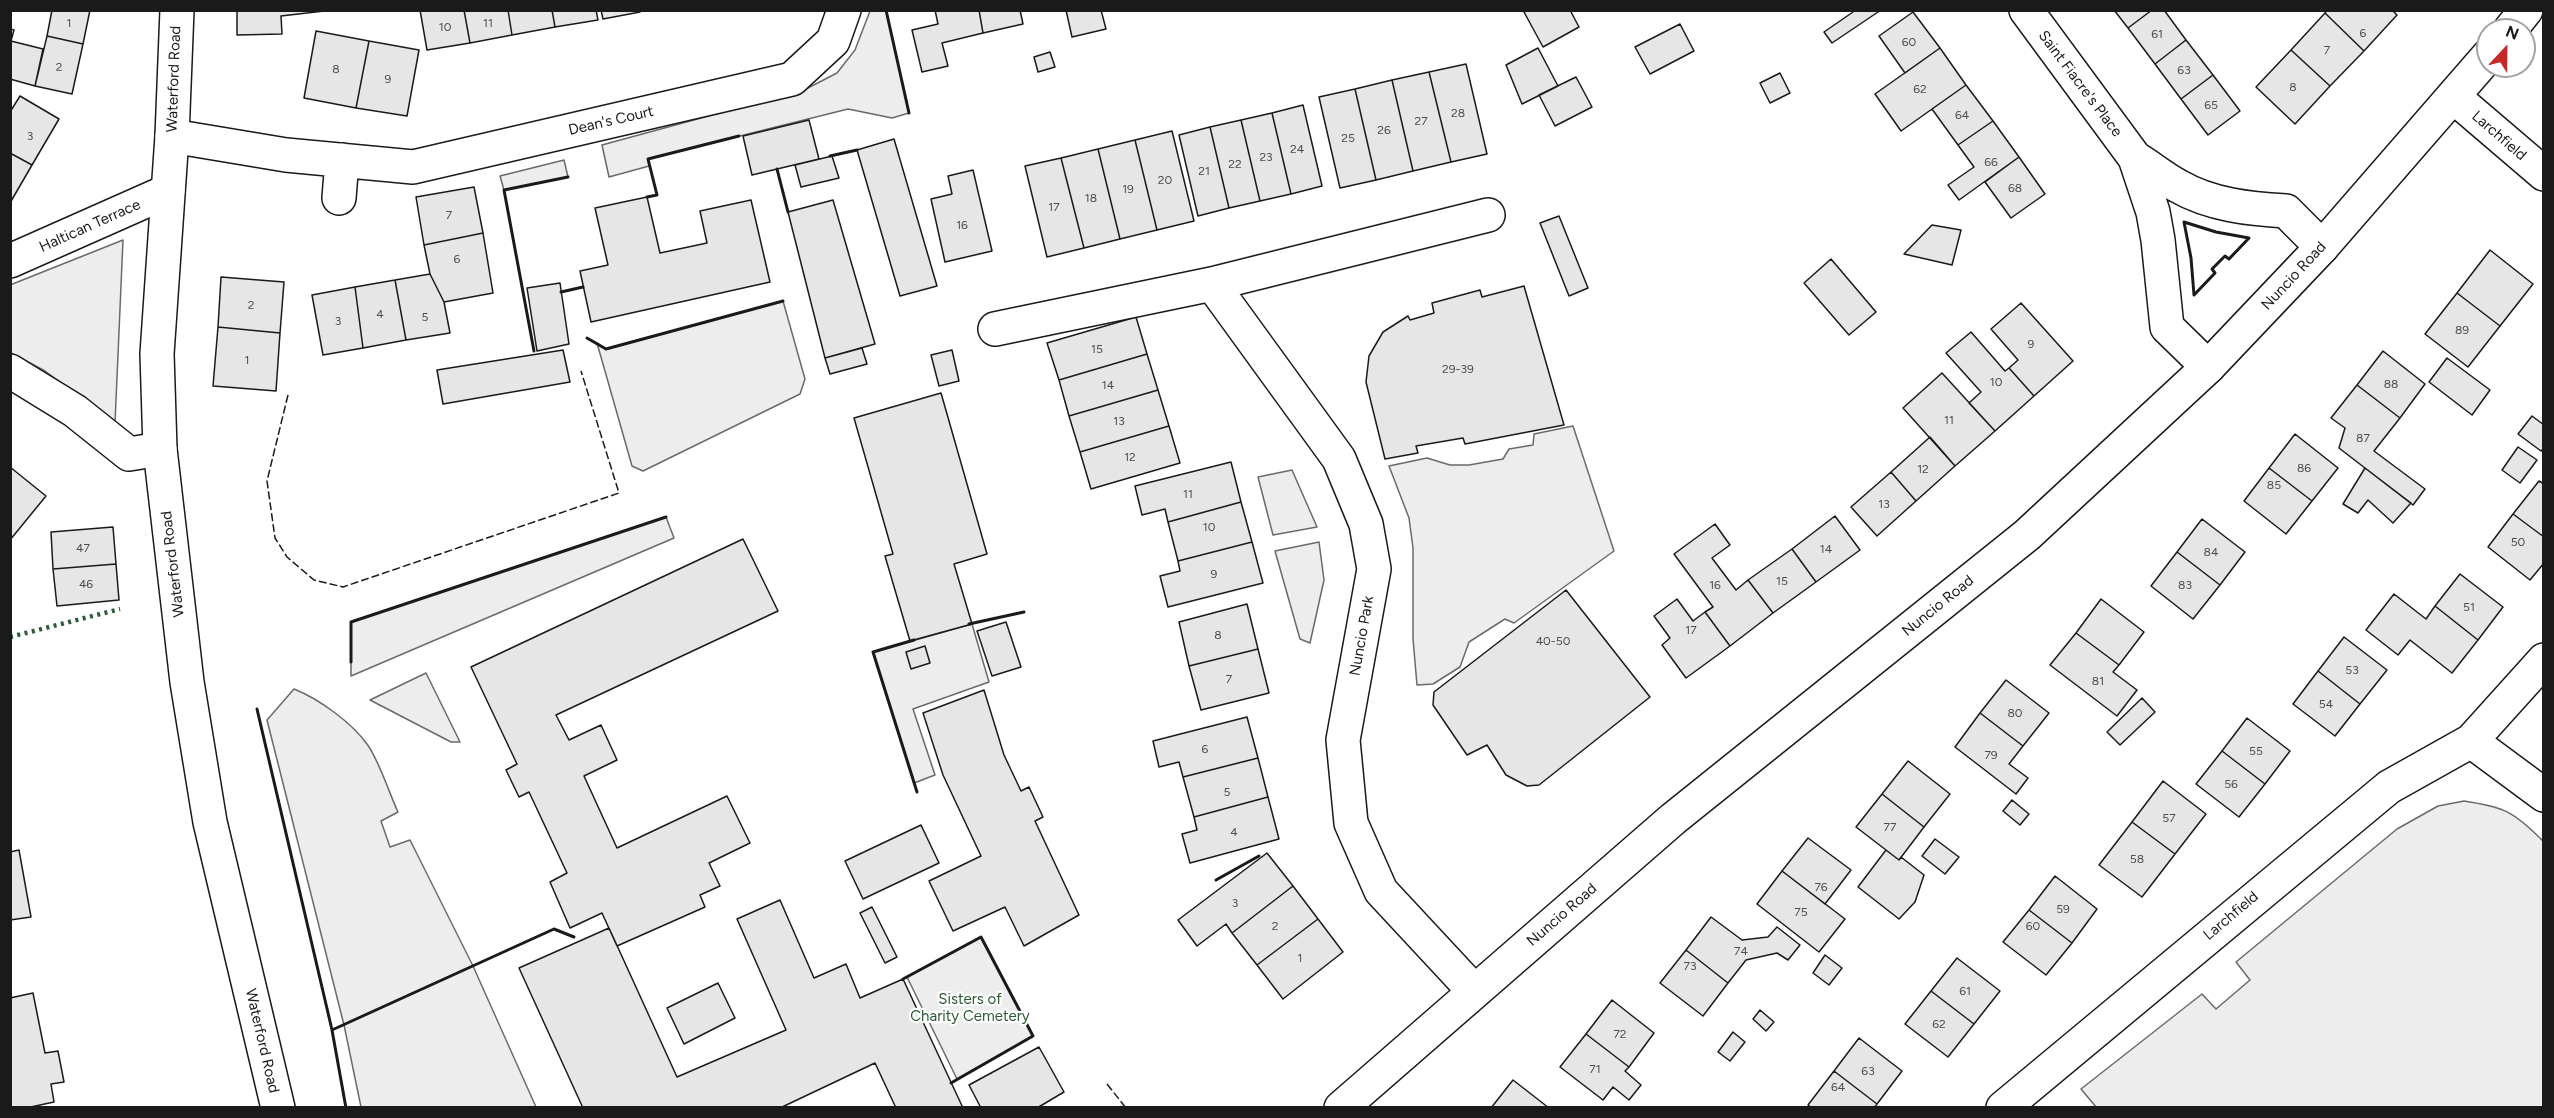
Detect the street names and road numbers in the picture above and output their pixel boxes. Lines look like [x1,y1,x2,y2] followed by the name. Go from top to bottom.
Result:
[163,25,185,133] street label: Waterford Road
[2034,27,2126,141] street label: Saint Fiacre's Place
[567,102,655,140] street label: Dean's Court
[2468,107,2530,165] street label: Larchfield
[37,196,143,256] street label: Haltican Terrace
[2258,238,2330,314] street label: Nuncio Road
[158,510,188,618] street label: Waterford Road
[1899,572,1977,640] street label: Nuncio Road
[1346,595,1378,677] street label: Nuncio Park
[1523,880,1601,950] street label: Nuncio Road
[2200,888,2262,944] street label: Larchfield
[241,987,283,1095] street label: Waterford Road

